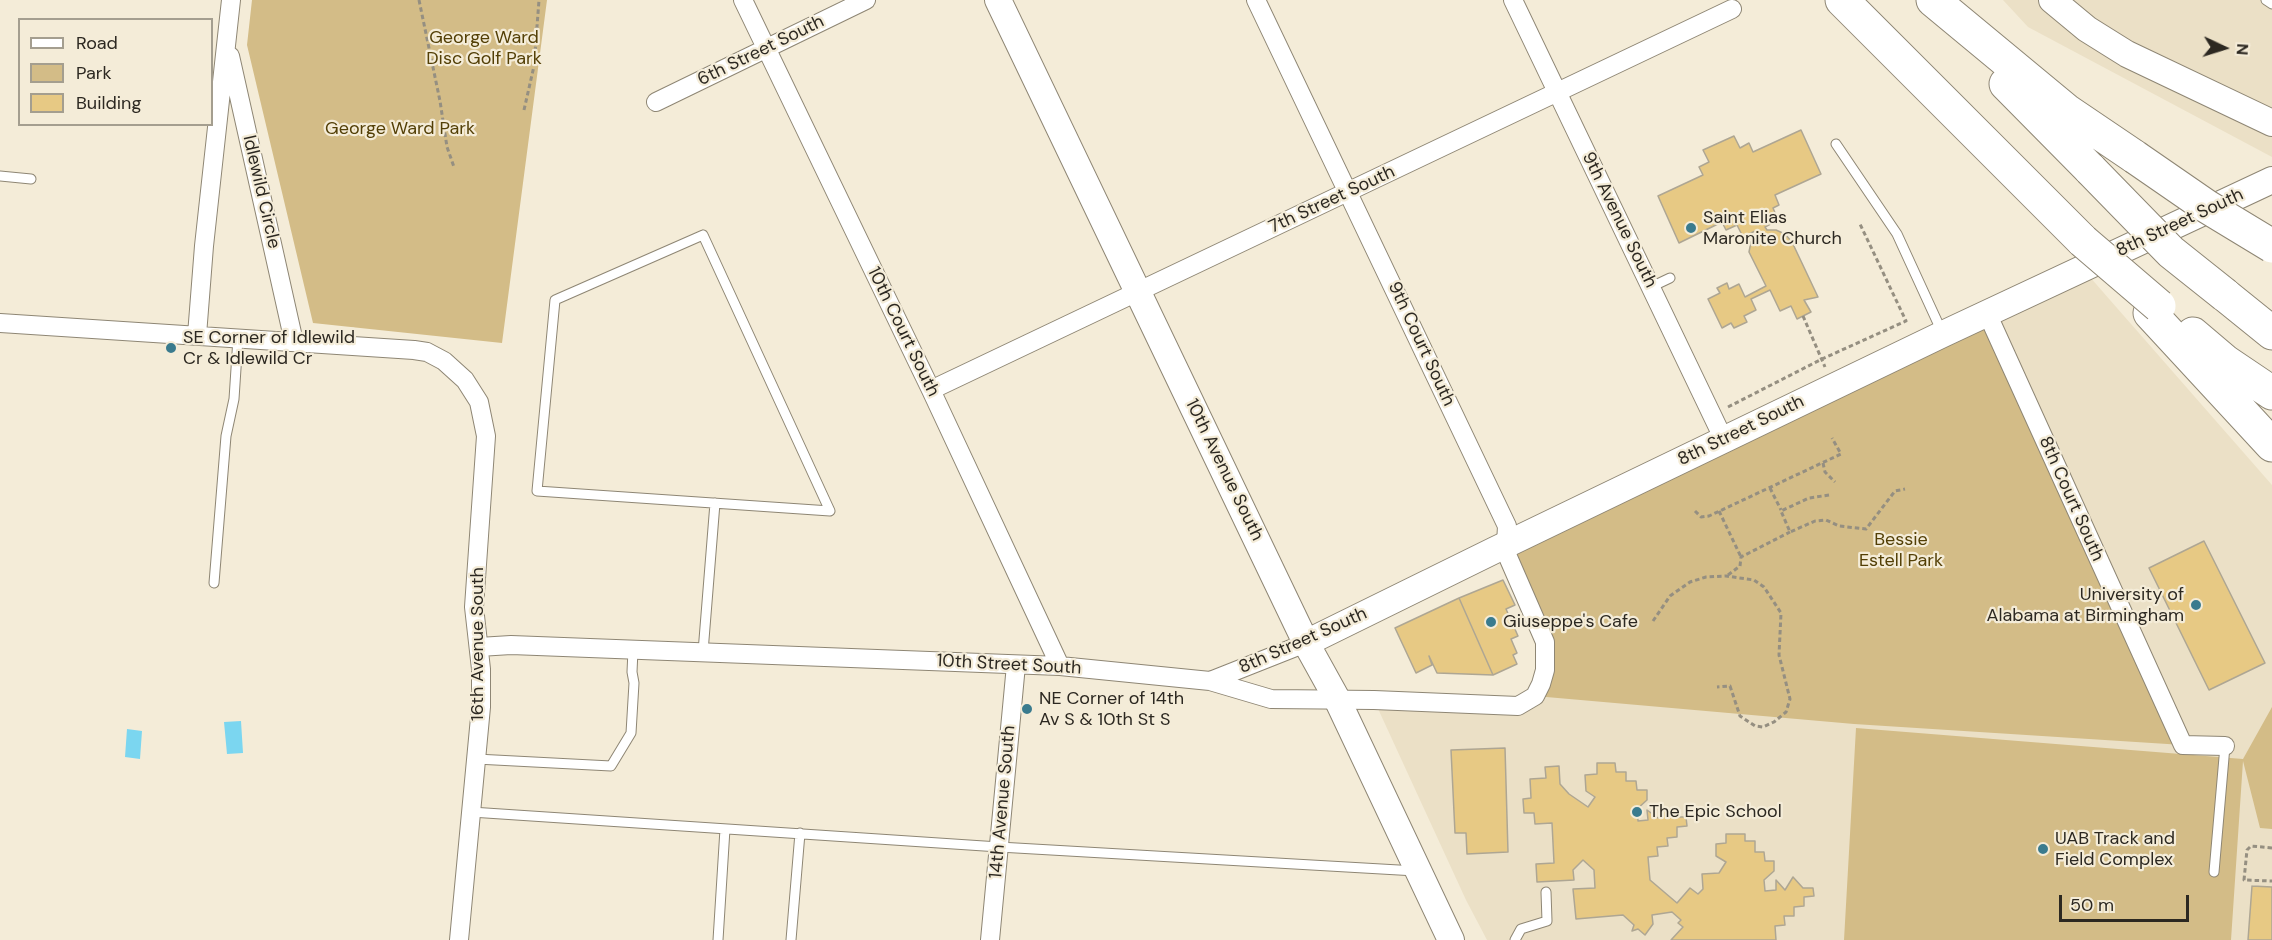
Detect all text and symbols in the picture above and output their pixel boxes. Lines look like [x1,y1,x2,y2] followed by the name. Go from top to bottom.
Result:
[694,11,828,91] street label: 6th Street South
[18,18,213,126] legend
[2194,18,2254,78] north arrow
[426,27,542,70] park label: George Ward Disc Golf Park
[76,31,118,55] text: Road
[2232,43,2253,56] text: N
[76,61,112,85] text: Park
[76,91,141,115] text: Building
[325,118,475,140] park label: George Ward Park
[237,133,285,251] street label: Idlewild Circle
[1577,149,1661,291] street label: 9th Avenue South
[1266,161,1398,239] street label: 7th Street South
[2113,184,2247,262] street label: 8th Street South
[1703,207,1842,250] place label: Saint Elias Maronite Church
[1684,221,1698,235] marker: Saint Elias Maronite Church
[862,264,944,400] street label: 10th Court South
[1383,278,1459,410] street label: 9th Court South
[183,327,355,370] place label: SE Corner of Idlewild Cr & Idlewild Cr
[164,341,178,355] marker: SE Corner of Idlewild Cr & Idlewild Cr
[1674,391,1808,471] street label: 8th Street South
[1180,396,1268,544] street label: 10th Avenue South
[2034,433,2108,565] street label: 8th Court South
[1859,529,1943,572] park label: Bessie Estell Park
[467,567,489,721] street label: 16th Avenue South
[1986,584,2184,626] place label: University of Alabama at Birmingham
[2189,598,2203,612] marker: University of Alabama at Birmingham
[1236,603,1370,679] street label: 8th Street South
[1503,611,1638,633] place label: Giuseppe's Cafe
[1484,615,1498,629] marker: Giuseppe's Cafe
[936,650,1082,680] street label: 10th Street South
[1039,688,1184,730] place label: NE Corner of 14th Av S & 10th St S
[1020,702,1034,716] marker: NE Corner of 14th Av S & 10th St S
[986,725,1020,879] street label: 14th Avenue South
[1649,801,1782,823] place label: The Epic School
[1630,805,1644,819] marker: The Epic School
[2055,828,2175,870] place label: UAB Track and Field Complex
[2036,842,2050,856] marker: UAB Track and Field Complex
[2062,883,2192,921] scale bar
[2070,893,2114,917] text: 50 m

